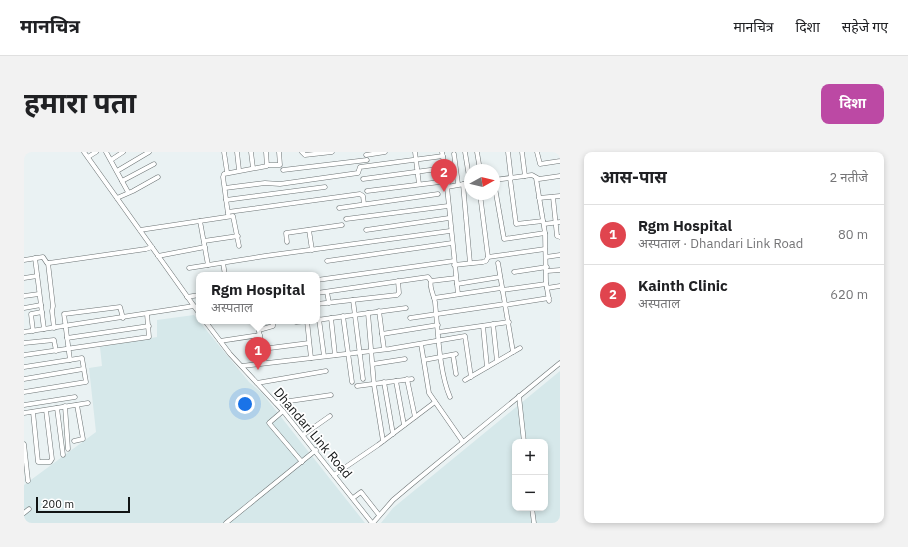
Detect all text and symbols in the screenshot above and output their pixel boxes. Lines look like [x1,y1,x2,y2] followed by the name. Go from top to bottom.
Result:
[20,14,80,38] text: मानचित्र
[734,18,774,36] text: मानचित्र
[796,18,820,36] text: दिशा
[842,18,888,36] text: सहेजे गए
[24,84,136,121] text: हमारा पता
[821,84,884,124] button: दिशा
[431,159,457,192] pin: 2
[464,164,500,200] north arrow
[600,166,667,188] text: आस-पास
[829,169,868,186] text: 2 नतीजे
[638,216,732,235] text: Rgm Hospital
[609,226,617,243] text: 1
[838,226,868,243] text: 80 m
[638,235,803,252] text: अस्पताल · Dhandari Link Road
[196,272,320,324] popup
[638,276,728,295] text: Kainth Clinic
[211,280,305,299] text: Rgm Hospital
[609,286,617,303] text: 2
[830,286,868,303] text: 620 m
[638,295,680,312] text: अस्पताल
[211,299,253,316] text: अस्पताल
[245,337,271,370] pin: 1
[270,384,356,482] street label: Dhandari Link Road
[235,394,255,414] your location
[512,439,548,511] map controls
[512,439,548,475] button: +
[512,475,548,511] button: −
[36,495,130,514] scale bar
[42,497,74,511] text: 200 m

